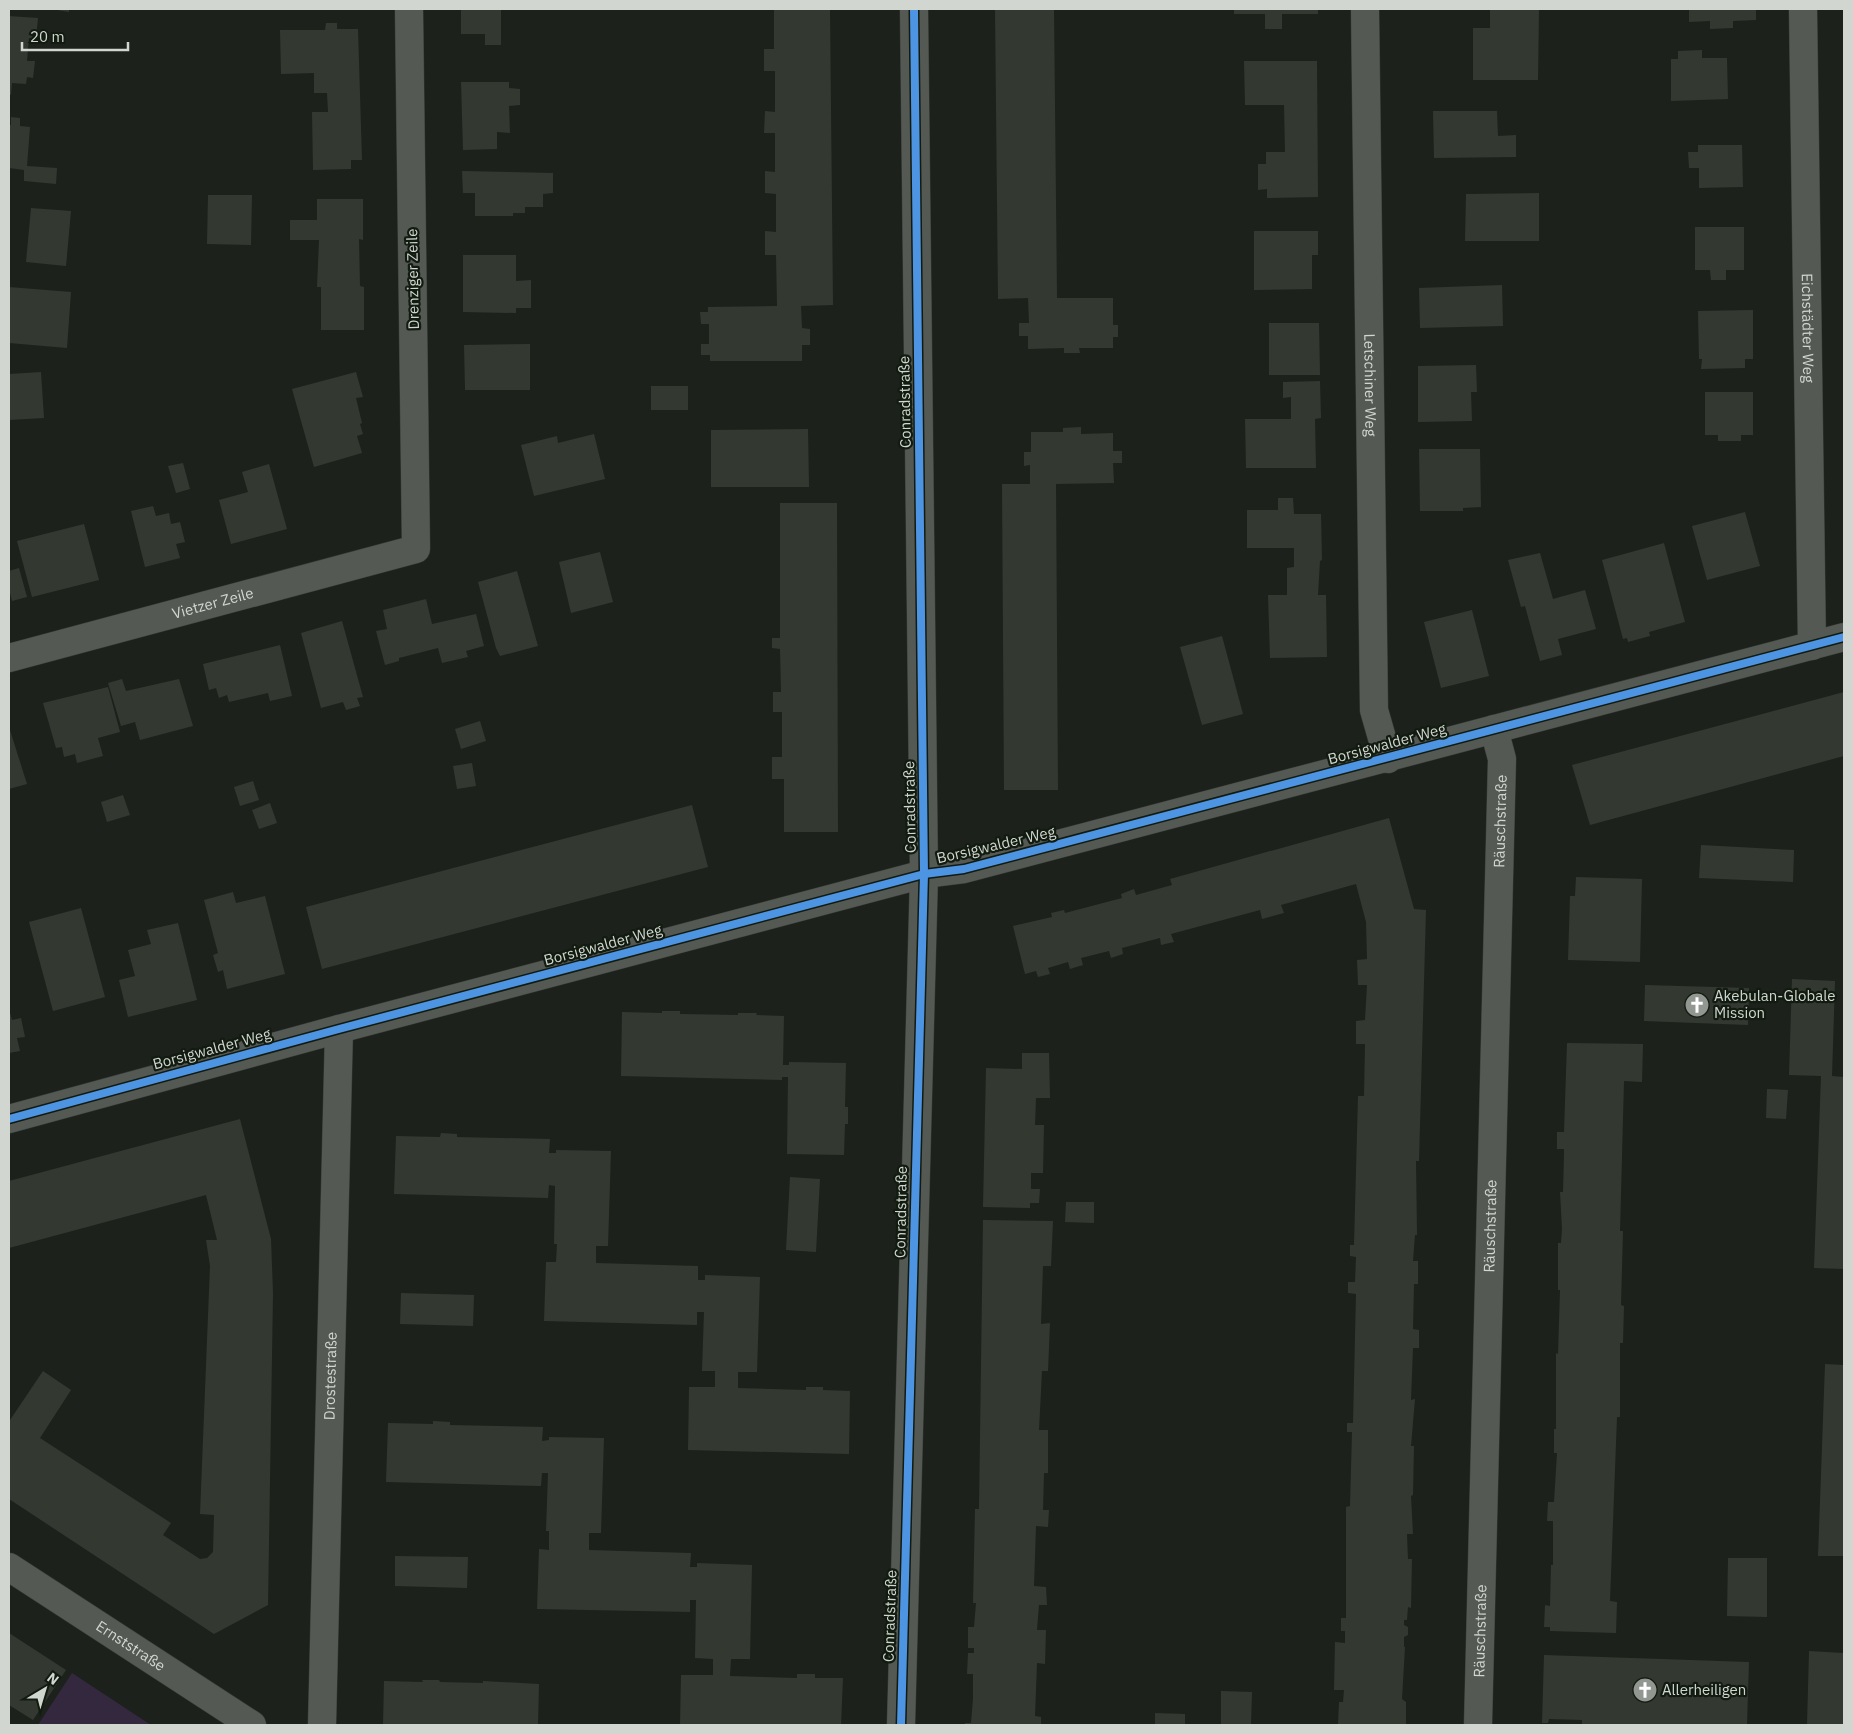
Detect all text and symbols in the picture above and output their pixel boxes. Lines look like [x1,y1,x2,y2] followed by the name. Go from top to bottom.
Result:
[22,20,129,52] scale bar
[30,27,65,46] text: 20 m
[402,228,423,330] street label: Drenziger Zeile
[1798,273,1818,383] street label: Eichstädter Weg
[1360,333,1380,437] street label: Letschiner Weg
[894,356,915,448] street label: Conradstraße
[170,583,255,623] street label: Vietzer Zeile
[1326,719,1448,768] street label: Borsigwalder Weg
[899,761,920,853] street label: Conradstraße
[1489,774,1511,868] street label: Räuschstraße
[935,822,1057,867] street label: Borsigwalder Weg
[542,920,664,969] street label: Borsigwalder Weg
[1714,986,1835,1022] place label: Akebulan-Globale Mission
[1684,992,1710,1018] church icon: Akebulan-Globale Mission
[151,1024,273,1073] street label: Borsigwalder Weg
[890,1166,911,1258] street label: Conradstraße
[1479,1179,1501,1273] street label: Räuschstraße
[319,1332,341,1421] street label: Drostestraße
[878,1570,901,1662] street label: Conradstraße
[1469,1584,1490,1678] street label: Räuschstraße
[93,1616,169,1675] street label: Ernststraße
[20,1664,70,1714] north arrow
[43,1669,63,1689] text: N
[1632,1677,1658,1703] church icon: Allerheiligen
[1662,1680,1746,1699] place label: Allerheiligen

